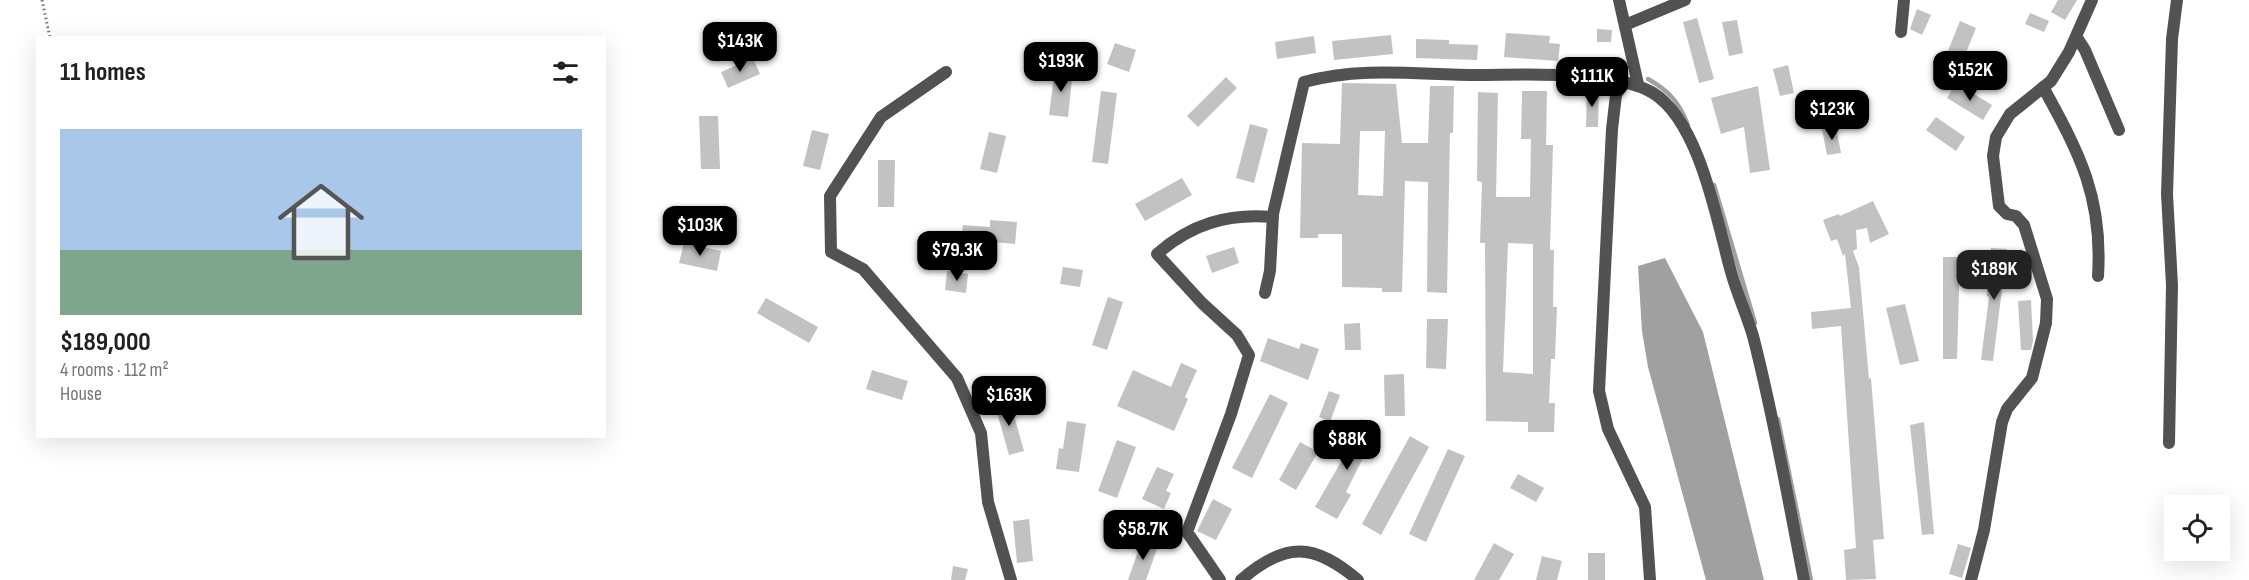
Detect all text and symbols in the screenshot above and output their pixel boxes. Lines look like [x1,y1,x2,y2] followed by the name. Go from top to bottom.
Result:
[698,22,782,73] pin: $143K
[717,29,763,53] text: $143K
[1019,42,1103,93] pin: $193K
[1038,49,1084,73] text: $193K
[1928,51,2012,102] pin: $152K
[549,56,582,89] icon: filters
[60,57,146,88] text: 11 homes
[1550,57,1634,108] pin: $111K
[1947,58,1993,82] text: $152K
[1570,64,1614,88] text: $111K
[1790,90,1874,141] pin: $123K
[1809,97,1855,121] text: $123K
[267,168,375,276] icon: home
[658,206,742,257] pin: $103K
[677,213,723,237] text: $103K
[908,231,1006,282] pin: $79.3K
[931,238,983,262] text: $79.3K
[1952,250,2036,301] pin: $189K
[1971,257,2017,281] text: $189K
[60,327,151,358] text: $189,000
[60,358,169,382] text: 4 rooms · 112 m²
[967,376,1051,427] pin: $163K
[60,382,102,406] text: House
[986,383,1032,407] text: $163K
[1311,420,1383,471] pin: $88K
[1328,427,1366,451] text: $88K
[2164,495,2230,561] map controls
[2164,495,2230,561] button: locate
[1094,510,1192,561] pin: $58.7K
[1118,517,1168,541] text: $58.7K

